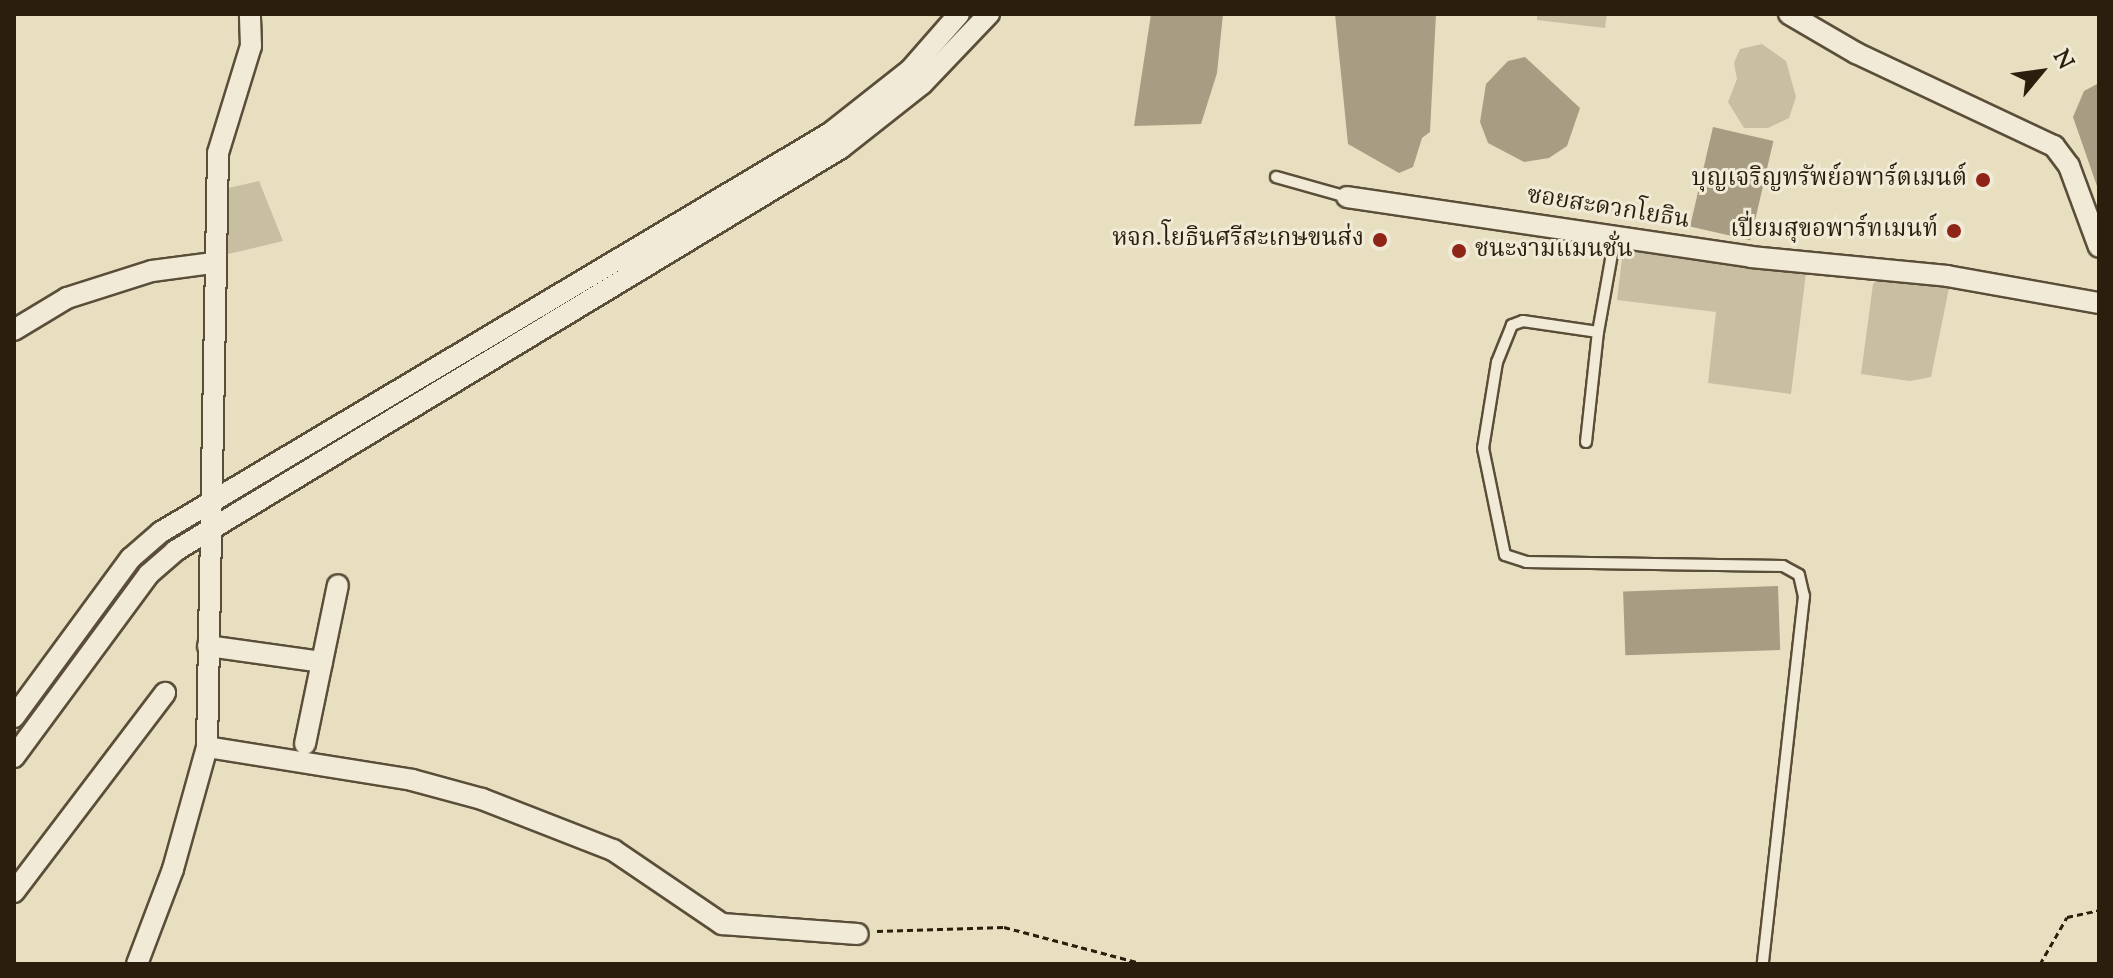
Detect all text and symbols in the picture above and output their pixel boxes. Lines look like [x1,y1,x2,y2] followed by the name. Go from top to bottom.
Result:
[2001,32,2081,112] north arrow
[2044,45,2080,76] text: N
[1692,166,1967,194] place label: บุญเจริญทรัพย์อพาร์ตเมนต์
[1974,171,1992,189] marker: บุญเจริญทรัพย์อพาร์ตเมนต์
[1525,182,1691,236] street label: ซอยสะดวกโยธิน
[1730,217,1938,245] place label: เปี่ยมสุขอพาร์ทเมนท์
[1945,222,1963,240] marker: เปี่ยมสุขอพาร์ทเมนท์
[1112,226,1364,254] place label: หจก.โยธินศรีสะเกษขนส่ง
[1371,231,1389,249] marker: หจก.โยธินศรีสะเกษขนส่ง
[1475,237,1633,265] place label: ชนะงามแมนชั่น
[1450,242,1468,260] marker: ชนะงามแมนชั่น

